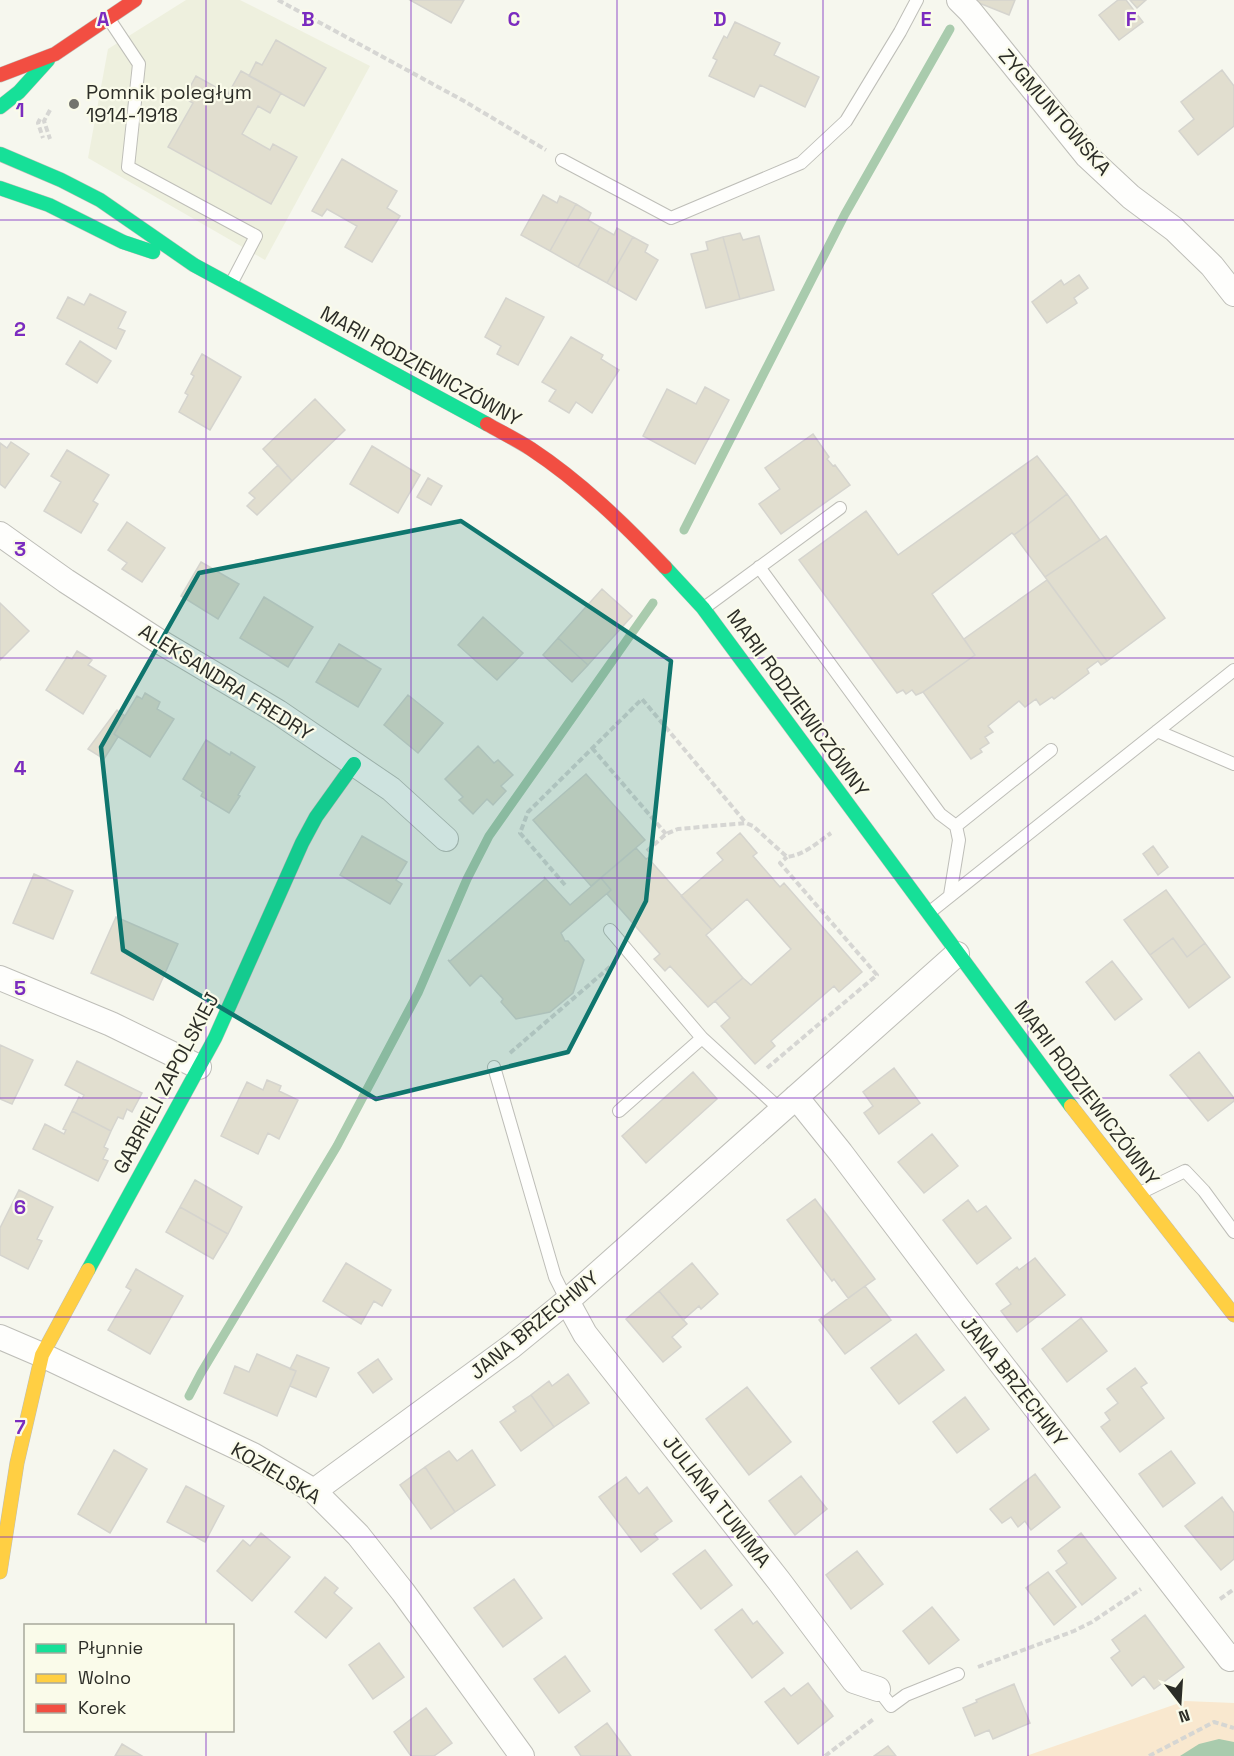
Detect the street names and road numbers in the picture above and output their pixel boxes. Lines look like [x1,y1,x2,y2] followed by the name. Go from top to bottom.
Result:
[993,43,1117,181] street label: ZYGMUNTOWSKA
[316,300,526,432] street label: MARII RODZIEWICZÓWNY
[721,604,875,802] street label: MARII RODZIEWICZÓWNY
[134,618,318,746] street label: ALEKSANDRA FREDRY
[107,988,225,1178] street label: GABRIELI ZAPOLSKIEJ
[1009,995,1165,1191] street label: MARII RODZIEWICZÓWNY
[464,1265,604,1385] street label: JANA BRZECHWY
[955,1310,1073,1452] street label: JANA BRZECHWY
[657,1429,777,1573] street label: JULIANA TUWIMA
[226,1436,326,1510] street label: KOZIELSKA

